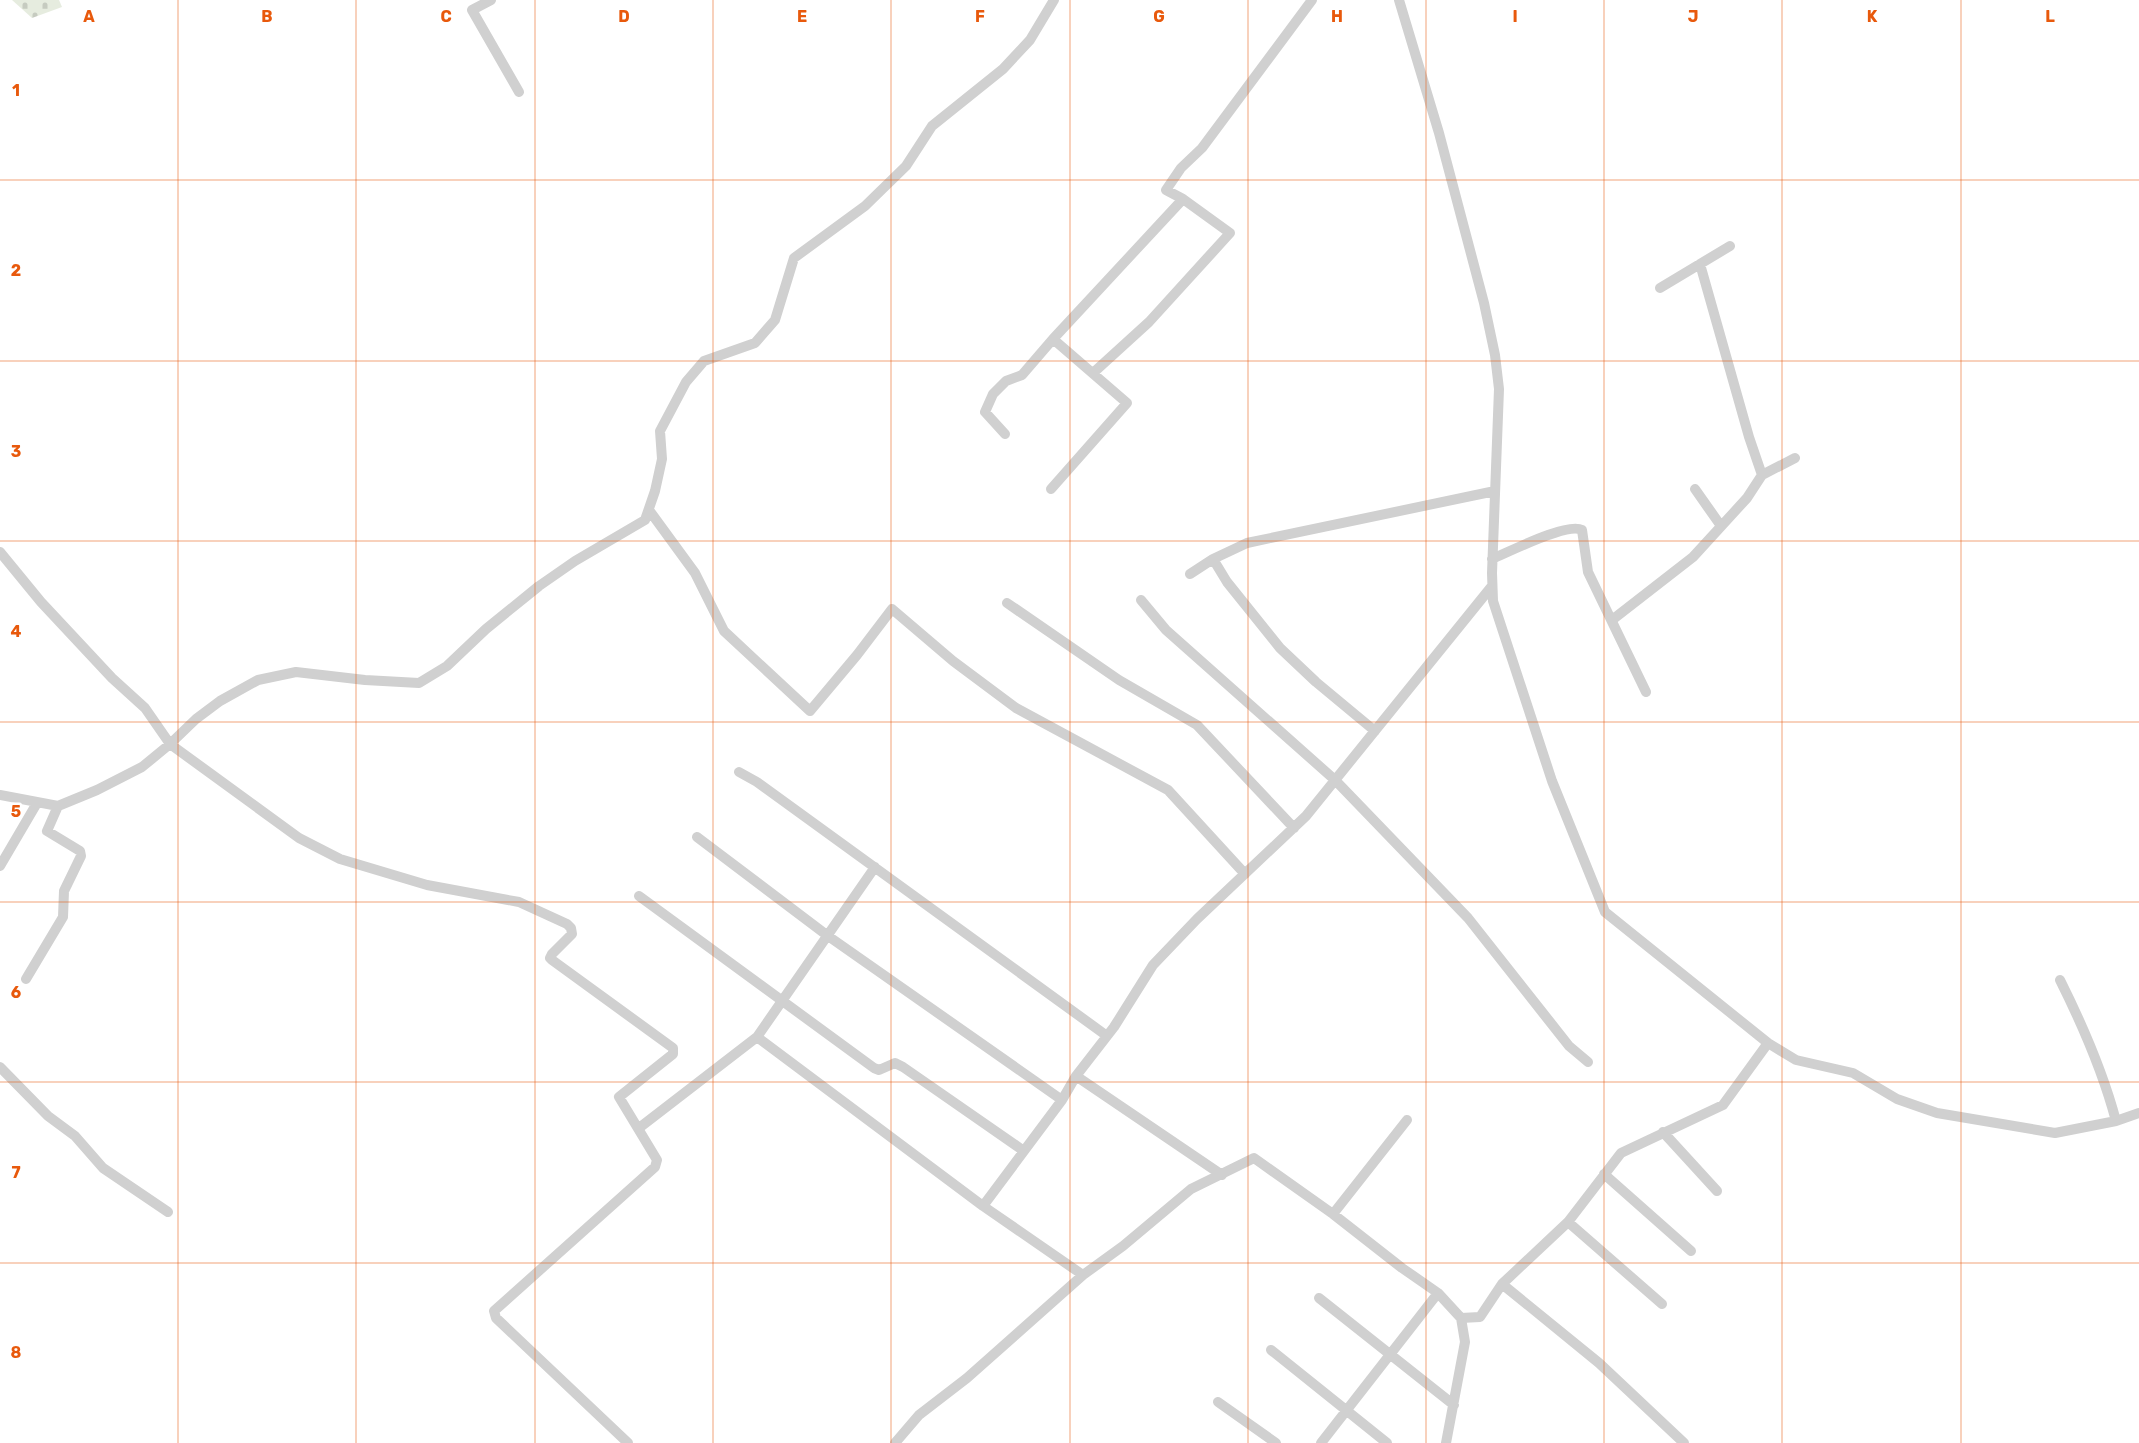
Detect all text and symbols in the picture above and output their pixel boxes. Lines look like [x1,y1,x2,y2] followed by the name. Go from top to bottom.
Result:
[83,7,95,26] text: A
[261,7,273,26] text: B
[440,7,452,26] text: C
[618,7,630,26] text: D
[797,7,807,26] text: E
[975,7,985,26] text: F
[1153,7,1165,26] text: G
[1331,7,1343,26] text: H
[1512,7,1518,26] text: I
[1688,7,1698,26] text: J
[1867,7,1878,26] text: K
[2045,7,2055,26] text: L
[12,81,20,100] text: 1
[11,261,21,280] text: 2
[11,442,21,461] text: 3
[11,622,22,641] text: 4
[11,802,21,821] text: 5
[11,983,21,1002] text: 6
[11,1163,21,1182] text: 7
[11,1343,22,1362] text: 8

